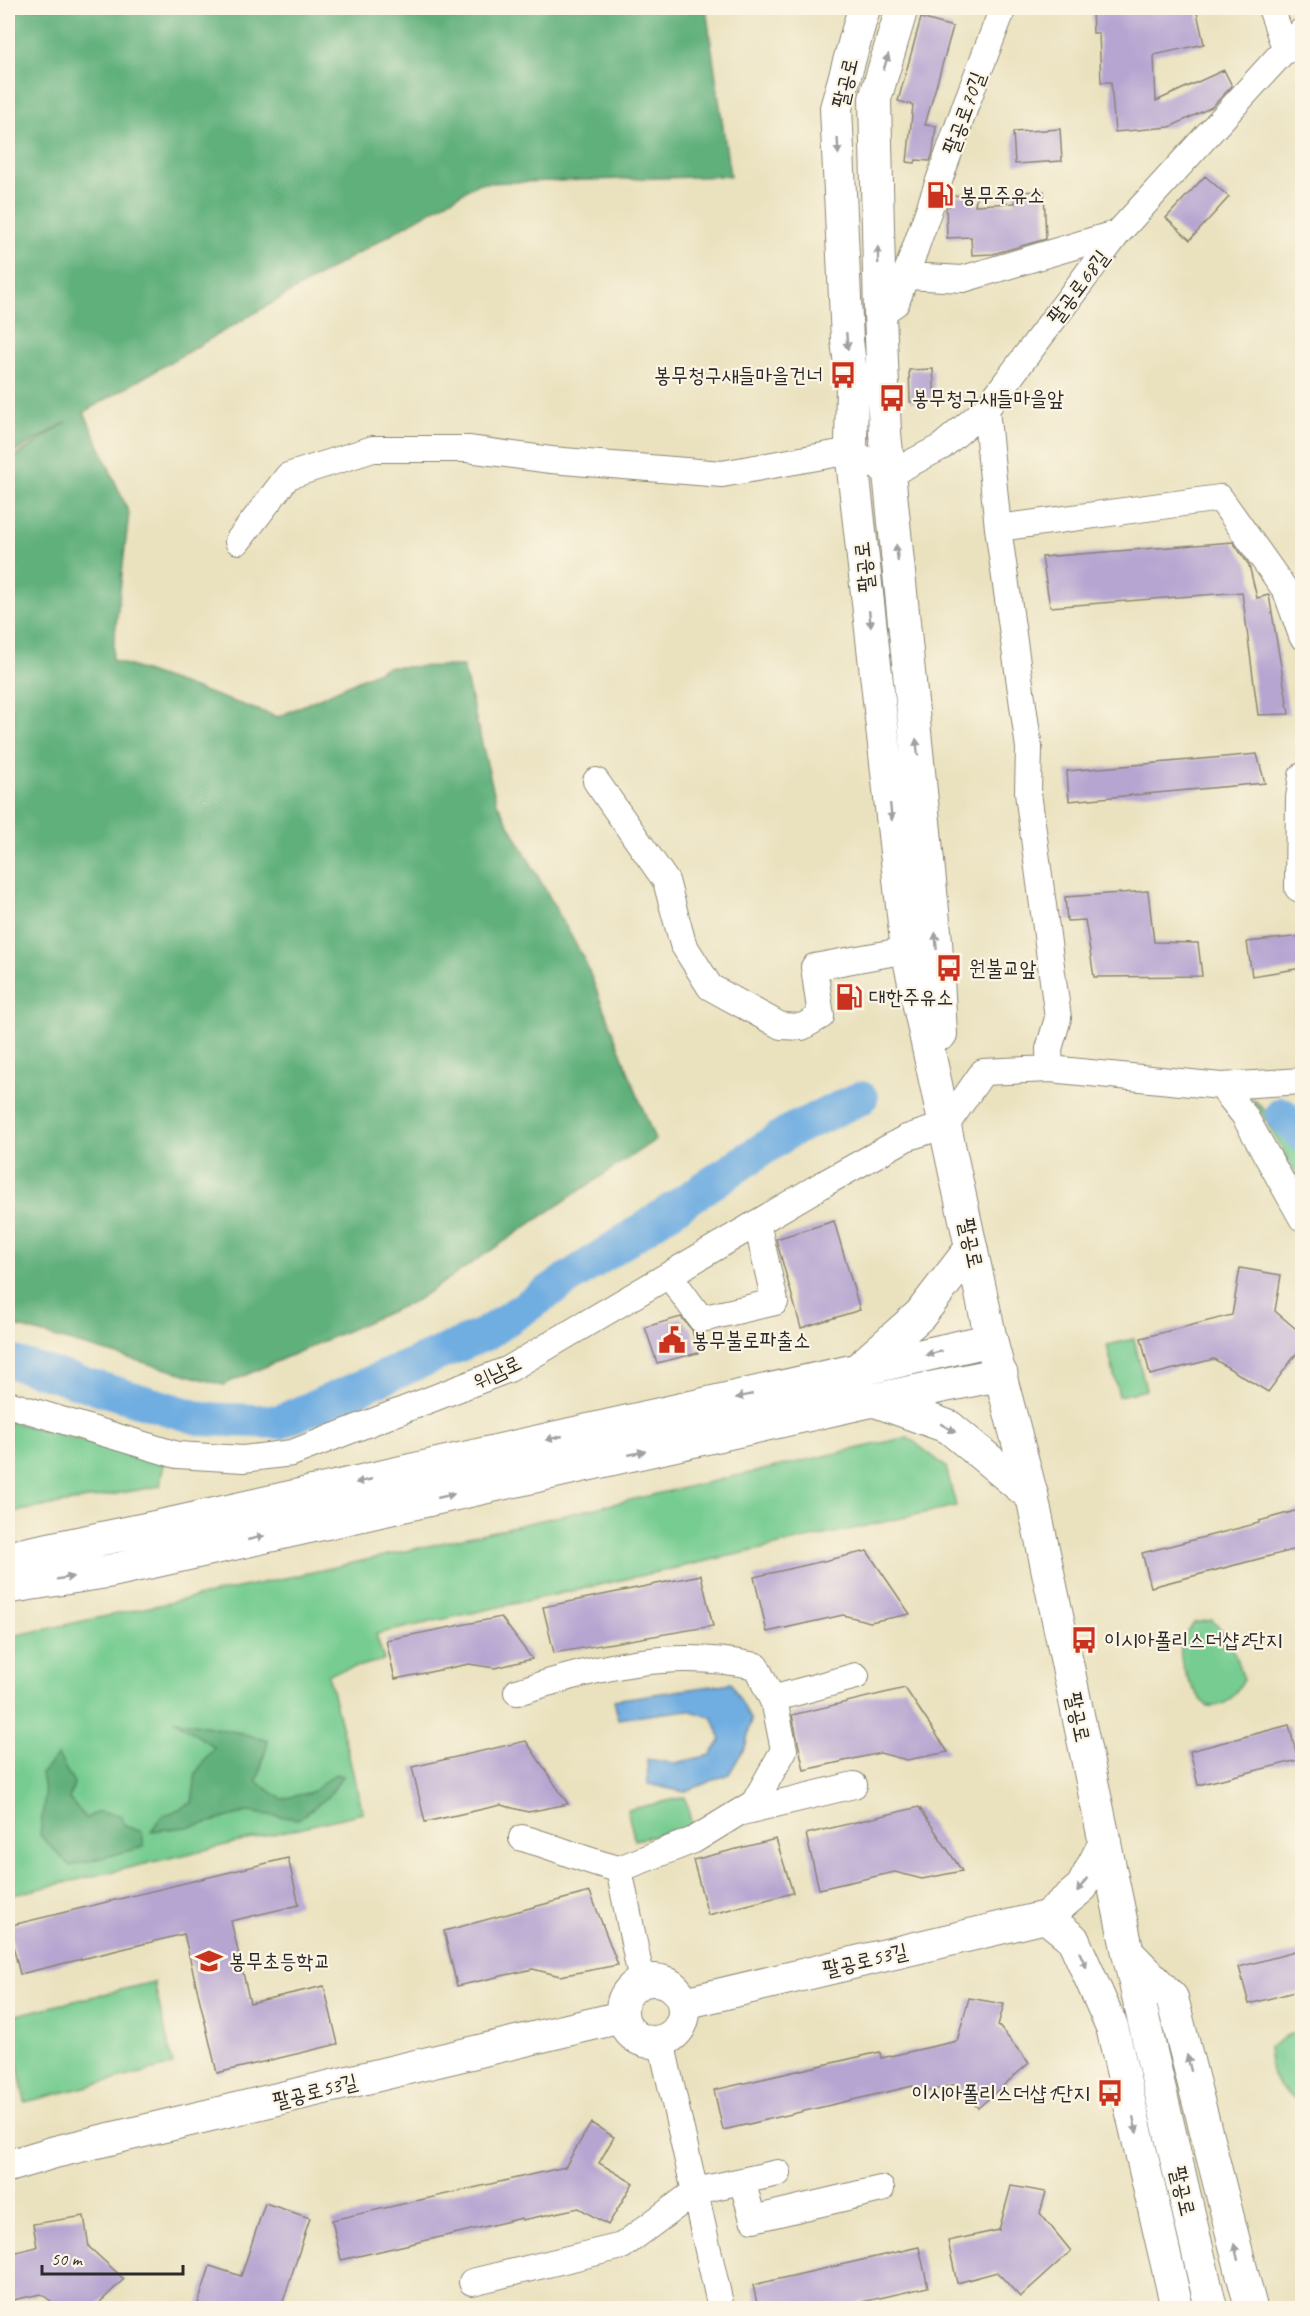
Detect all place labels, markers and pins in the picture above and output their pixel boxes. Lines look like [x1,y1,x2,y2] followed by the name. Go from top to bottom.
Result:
[925,180,955,210] fuel station icon: 봉무주유소
[960,182,1045,208] place label: 봉무주유소
[828,360,858,390] bus stop icon: 봉무청구새들마을건너
[654,362,823,388] place label: 봉무청구새들마을건너
[877,383,907,413] bus stop icon: 봉무청구새들마을앞
[912,385,1064,411] place label: 봉무청구새들마을앞
[934,953,964,983] bus stop icon: 원불교앞
[969,955,1037,981] place label: 원불교앞
[834,982,864,1012] fuel station icon: 대한주유소
[869,984,954,1010] place label: 대한주유소
[657,1325,687,1355] public building icon: 봉무불로파출소
[692,1327,810,1353] place label: 봉무불로파출소
[1069,1625,1099,1655] bus stop icon: 이시아폴리스더샵2단지
[1104,1627,1282,1653] place label: 이시아폴리스더샵2단지
[194,1946,224,1976] school or university icon: 봉무초등학교
[229,1948,330,1974] place label: 봉무초등학교
[1095,2078,1125,2108] bus stop icon: 이시아폴리스더샵1단지
[912,2080,1090,2106] place label: 이시아폴리스더샵1단지

